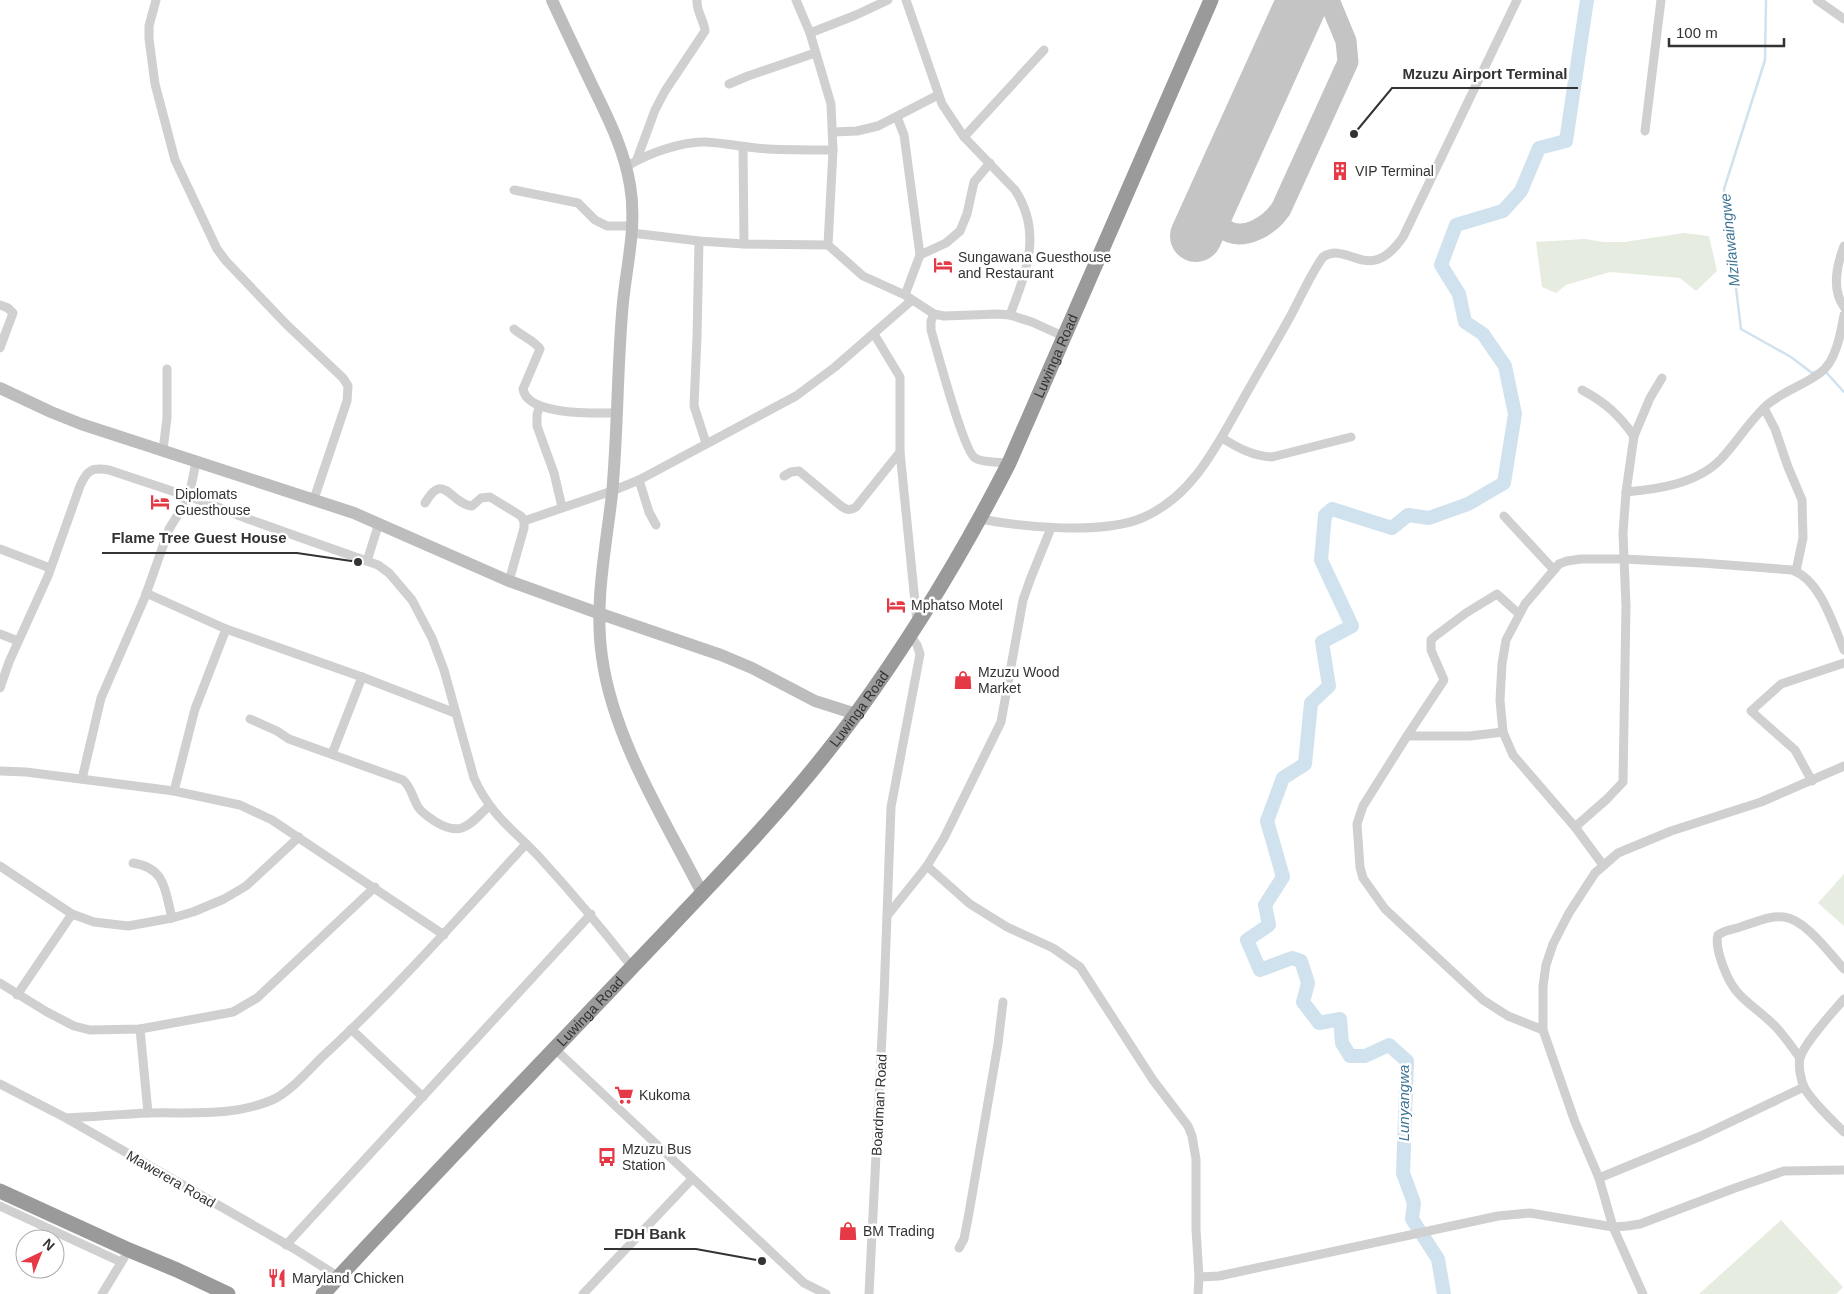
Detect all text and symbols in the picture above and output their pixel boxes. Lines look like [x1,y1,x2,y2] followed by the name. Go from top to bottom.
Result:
[1669,15,1784,47] scale bar
[1676,24,1718,41] text: 100 m
[1392,58,1578,88] callout: Mzuzu Airport Terminal
[1403,65,1568,82] text: Mzuzu Airport Terminal
[1329,160,1351,182] building icon: VIP Terminal
[1355,163,1434,179] place label: VIP Terminal
[1716,193,1743,287] water label: Mzilawaingwe
[958,249,1112,281] place label: Sungawana Guesthouse and Restaurant
[932,254,954,276] hotel icon: Sungawana Guesthouse and Restaurant
[1030,312,1081,400] street label: Luwinga Road
[175,486,251,518] place label: Diplomats Guesthouse
[149,491,171,513] hotel icon: Diplomats Guesthouse
[102,523,297,553] callout: Flame Tree Guest House
[111,529,287,546] text: Flame Tree Guest House
[885,594,907,616] hotel icon: Mphatso Motel
[911,597,1003,613] place label: Mphatso Motel
[978,664,1059,696] place label: Mzuzu Wood Market
[826,668,892,750] street label: Luwinga Road
[952,669,974,691] shop icon: Mzuzu Wood Market
[553,973,627,1049] street label: Luwinga Road
[868,1054,890,1156] street label: Boardman Road
[1395,1065,1412,1141] water label: Lunyangwa
[613,1084,635,1106] supermarket icon: Kukoma
[639,1087,691,1103] place label: Kukoma
[622,1141,691,1173] place label: Mzuzu Bus Station
[596,1146,618,1168] bus stop icon: Mzuzu Bus Station
[124,1147,218,1211] street label: Mawerera Road
[604,1219,696,1249] callout: FDH Bank
[837,1220,859,1242] shop icon: BM Trading
[863,1223,935,1239] place label: BM Trading
[614,1225,686,1242] text: FDH Bank
[15,1229,65,1279] north arrow
[40,1235,58,1254] text: N
[266,1267,288,1289] restaurant icon: Maryland Chicken
[292,1270,404,1286] place label: Maryland Chicken

